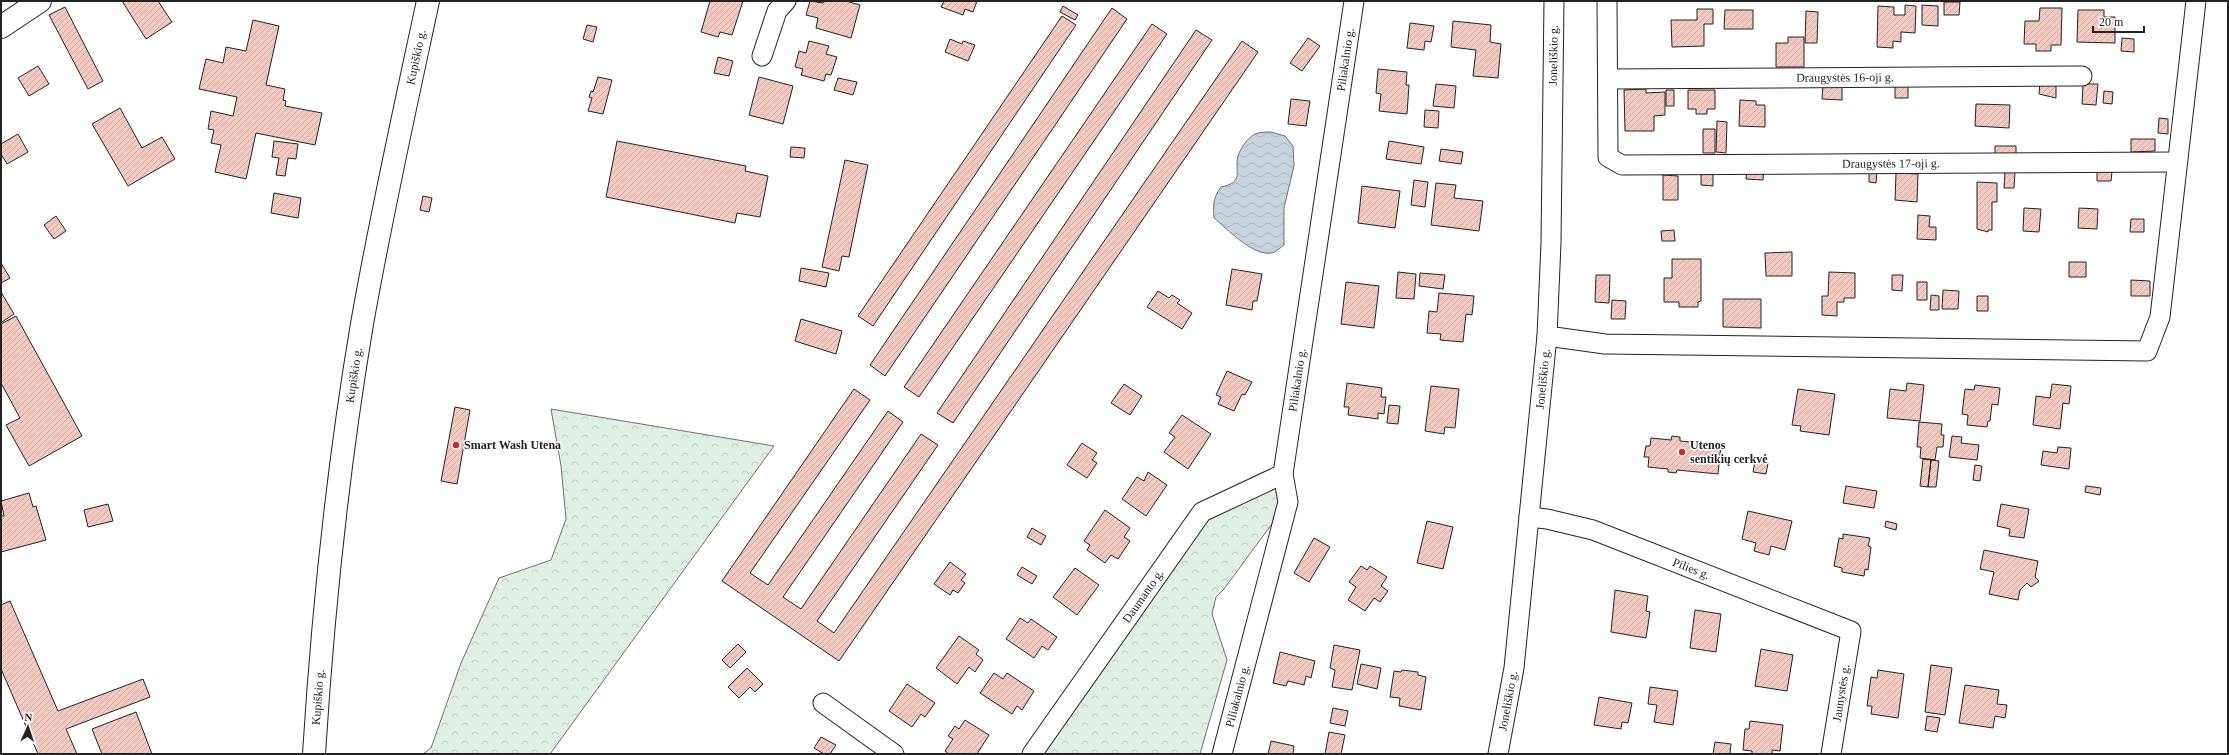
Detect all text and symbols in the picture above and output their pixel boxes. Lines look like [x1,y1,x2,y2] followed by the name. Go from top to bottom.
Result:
[2093,8,2144,34] scale bar
[2099,15,2124,29] text: 20 m
[1546,25,1561,86] street label: Joneliškio g.
[1334,27,1357,92] street label: Piliakalnio g.
[403,28,429,86] street label: Kupiškio g.
[1796,70,1894,85] street label: Draugystės 16-oji g.
[1842,156,1940,171] street label: Draugystės 17-oji g.
[343,346,365,404] street label: Kupiškio g.
[1285,347,1309,413] street label: Piliakalnio g.
[1533,348,1553,410] street label: Joneliškio g.
[464,438,561,452] place label: Smart Wash Utena
[1690,438,1768,466] place label: Utenos sentikių cerkvė
[451,440,461,450] marker: Smart Wash Utena
[1677,447,1687,457] marker: Utenos sentikių cerkvė
[1671,555,1712,582] street label: Pilies g.
[1119,567,1166,625] street label: Daumanto g.
[1222,663,1252,729] street label: Piliakalnio g.
[1830,663,1852,723] street label: Jaunystės g.
[309,669,327,726] street label: Kupiškio g.
[1495,670,1520,732] street label: Joneliškio g.
[8,707,48,747] north arrow
[24,711,33,723] text: N

